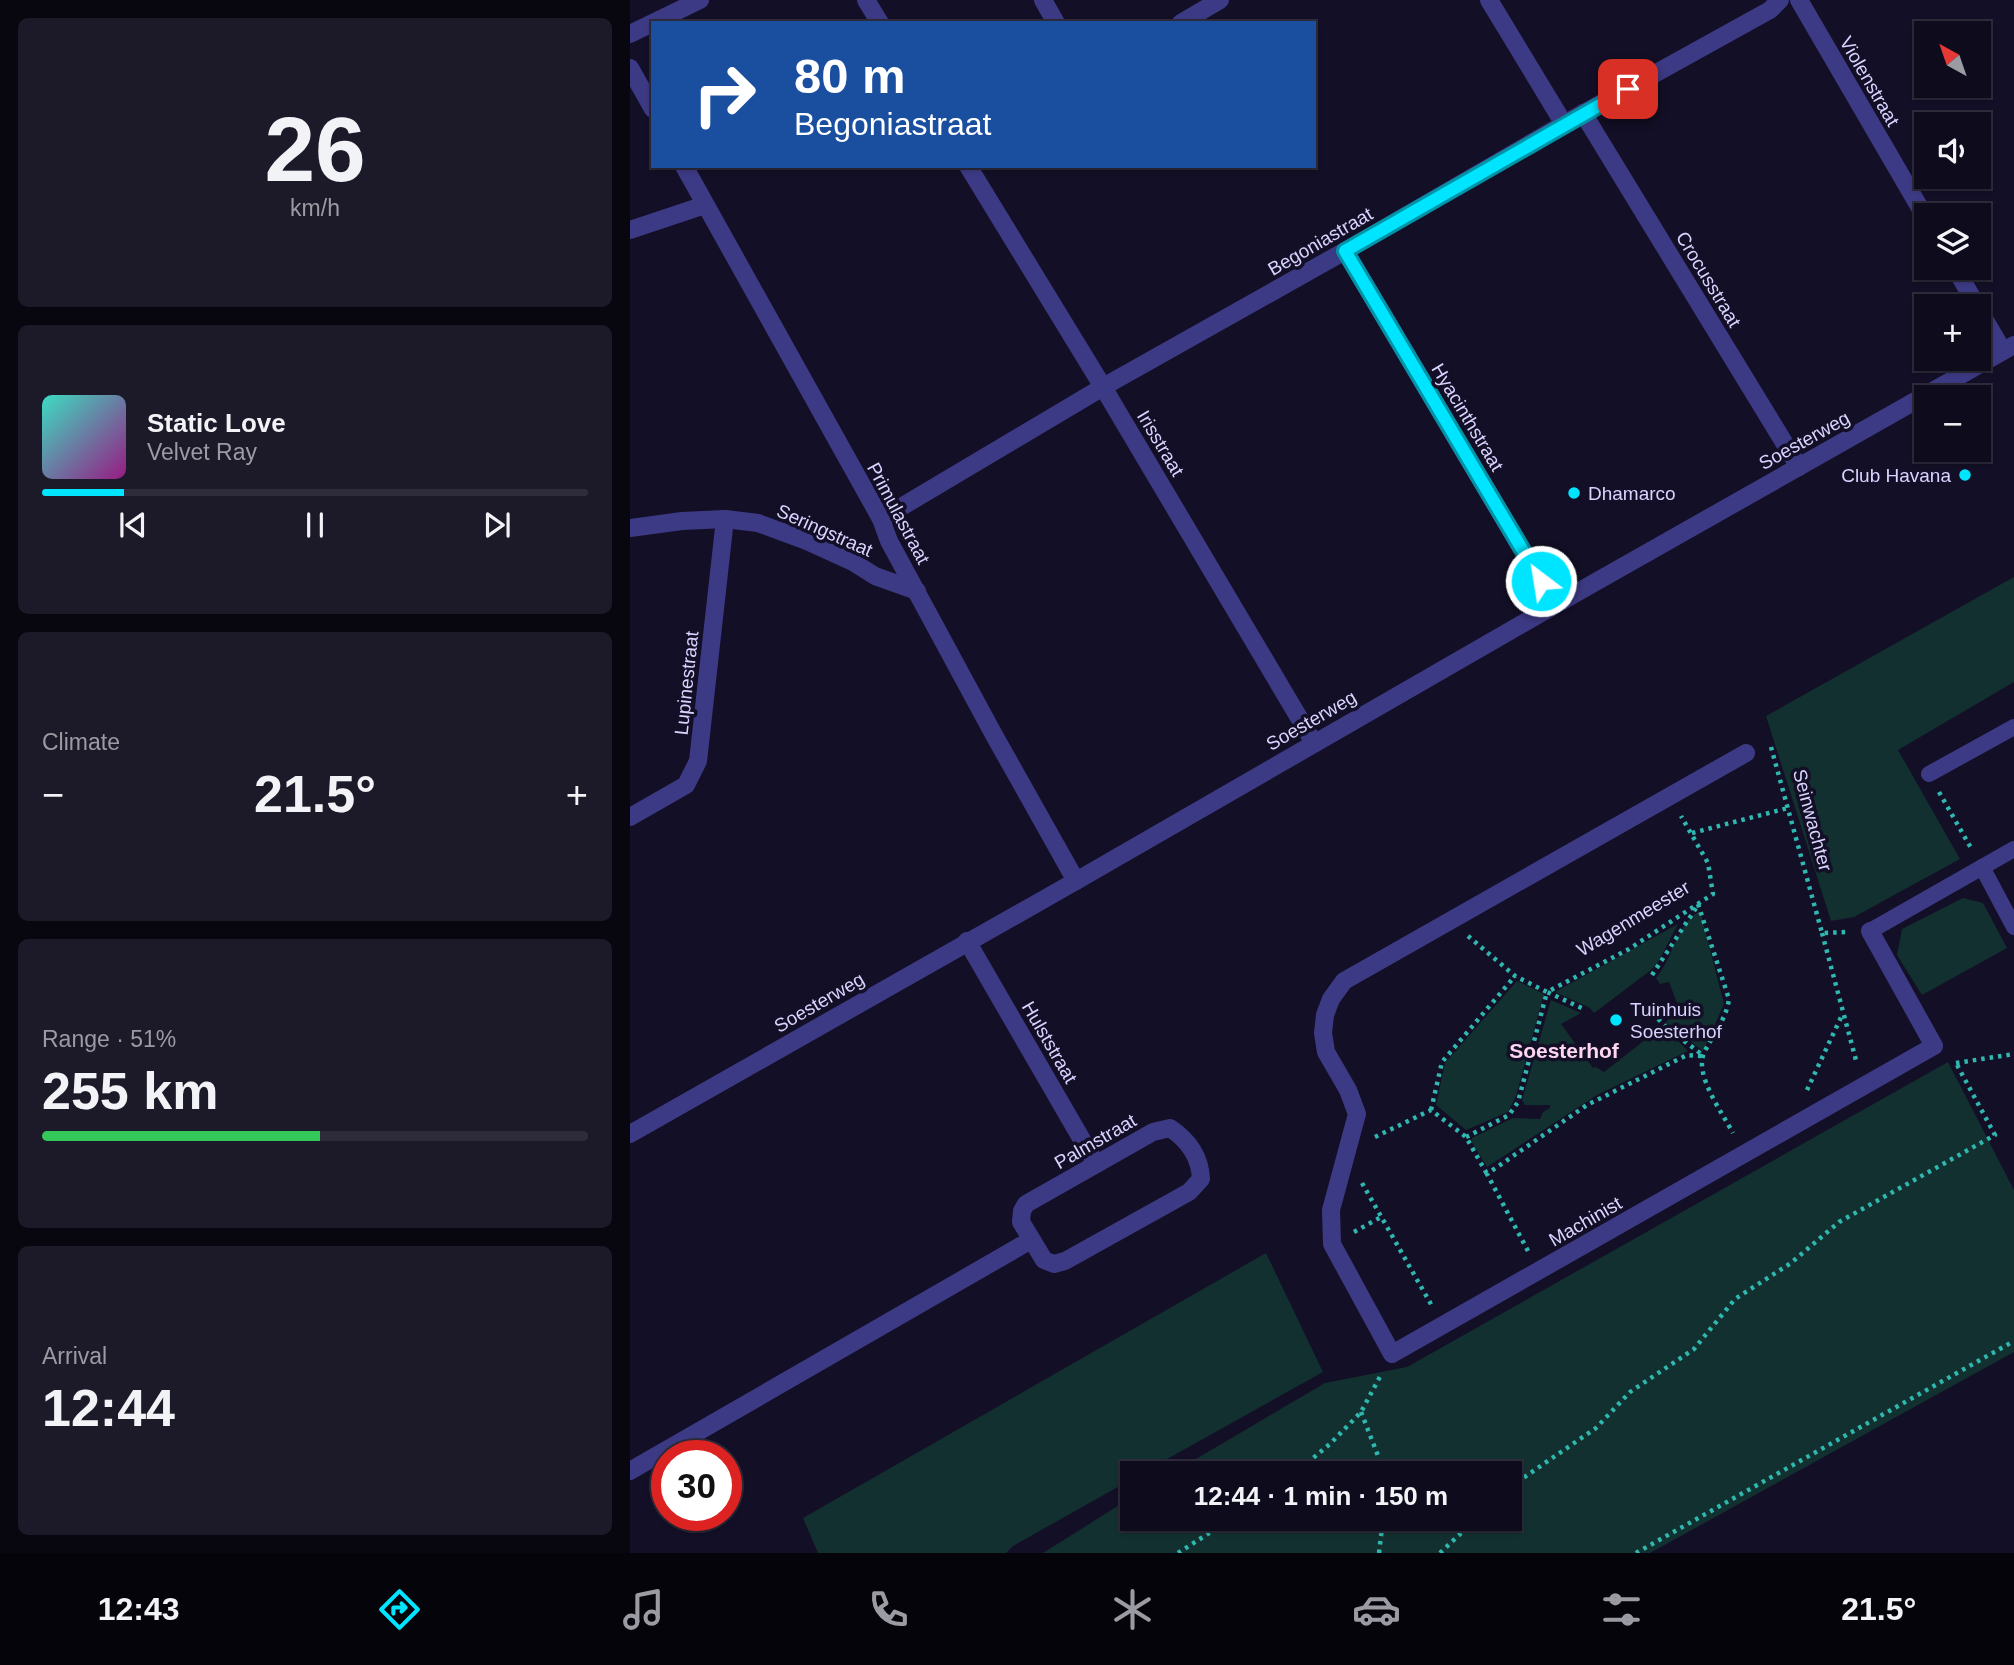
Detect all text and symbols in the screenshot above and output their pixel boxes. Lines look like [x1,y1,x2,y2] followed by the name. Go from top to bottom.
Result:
[1914,21,1992,98] north arrow
[1914,21,1991,462] map controls
[1835,33,1904,130] street label: Violenstraat
[679,49,770,140] icon: right
[794,49,906,103] text: 80 m
[1598,59,1658,119] pin
[1609,70,1647,108] icon: arrive
[264,99,366,200] text: 26
[794,106,991,142] text: Begoniastraat
[1914,112,1991,189] button: sound
[290,195,340,221] text: km/h
[1264,203,1377,280] street label: Begoniastraat
[1914,203,1991,280] button: layers
[1672,228,1746,331] street label: Crocusstraat
[1914,294,1991,371] button: +
[1427,360,1508,475] street label: Hyacinthstraat
[1914,385,1991,462] button: −
[1133,407,1189,480] street label: Irisstraat
[1755,407,1853,474] street label: Soesterweg
[147,408,286,438] text: Static Love
[147,439,257,465] text: Velvet Ray
[863,459,934,568] street label: Primulastraat
[1841,465,1951,486] place label: Club Havana
[1957,467,1973,483] marker: Club Havana
[1588,483,1676,504] place label: Dhamarco
[1566,485,1582,501] marker: Dhamarco
[774,500,877,561] street label: Seringstraat
[114,506,152,544] icon: previous
[296,506,334,544] icon: pause
[478,506,516,544] icon: next
[1504,544,1578,618] position arrow
[671,629,702,736] street label: Lupinestraat
[1263,686,1360,755] street label: Soesterweg
[42,729,120,755] text: Climate
[254,765,376,823] text: 21.5°
[1789,767,1836,874] street label: Seinwachter
[42,774,64,816] text: −
[566,774,588,816] text: +
[1573,876,1694,960] street label: Wagenmeester
[771,968,868,1037] street label: Soesterweg
[1018,998,1082,1087] street label: Hulststraat
[1630,999,1723,1042] place label: Tuinhuis Soesterhof
[1608,1012,1624,1028] marker: Tuinhuis Soesterhof
[42,1026,176,1052] text: Range · 51%
[1509,1039,1620,1062] district label: Soesterhof
[42,1062,218,1120] text: 255 km
[1051,1109,1140,1173] street label: Palmstraat
[1545,1192,1626,1251] street label: Machinist
[42,1343,107,1369] text: Arrival
[42,1379,175,1437] text: 12:44
[651,1440,742,1531] speed limit sign: 30
[1194,1481,1448,1511] text: 12:44 · 1 min · 150 m
[375,1585,424,1634] icon: directions
[619,1585,668,1634] icon: music
[864,1585,913,1634] icon: phone
[1108,1585,1157,1634] icon: climate
[1352,1585,1401,1634] icon: car
[1597,1585,1646,1634] icon: filters
[98,1591,180,1627] text: 12:43
[1841,1591,1916,1627] text: 21.5°

